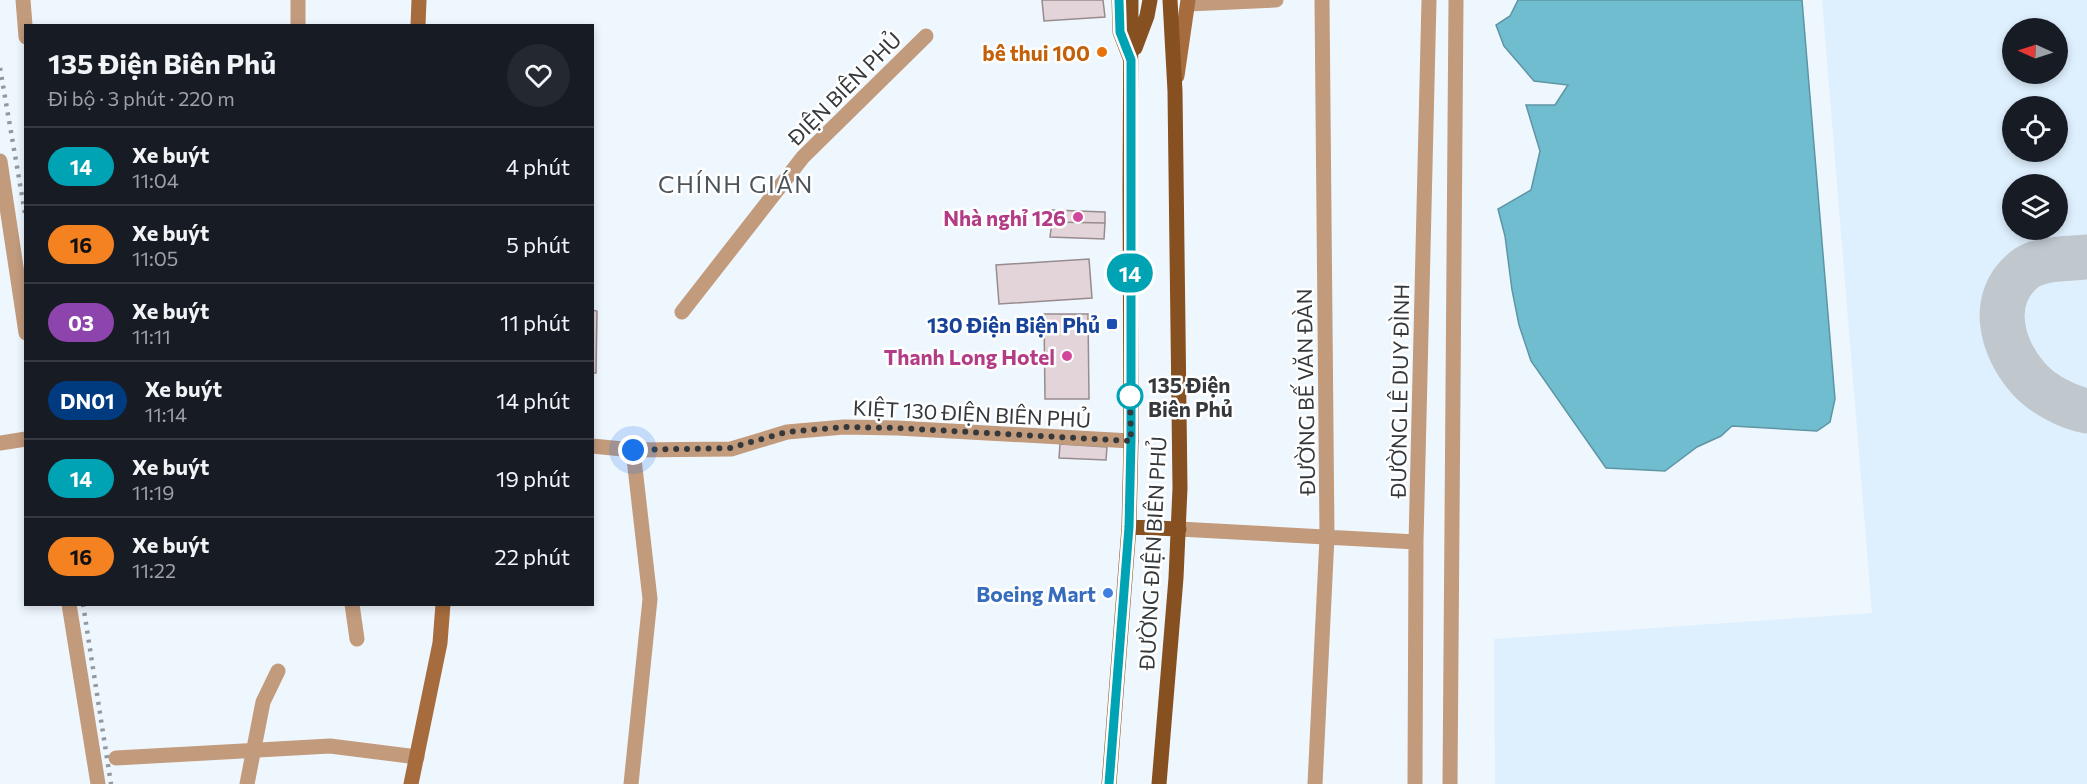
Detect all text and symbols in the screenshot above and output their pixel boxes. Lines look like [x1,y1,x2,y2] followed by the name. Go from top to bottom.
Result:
[2002,18,2068,84] north arrow
[2002,18,2068,240] map controls
[781,26,906,150] street label: ĐIỆN BIÊN PHỦ
[982,40,1090,65] place label: bê thui 100
[507,44,570,107] button: heart
[1095,45,1109,59] marker: bê thui 100
[48,46,276,80] text: 135 Điện Biên Phủ
[48,86,235,110] text: Đi bộ · 3 phút · 220 m
[2002,96,2068,162] button: locate
[132,141,209,168] text: Xe buýt
[506,153,570,180] text: 4 phút
[70,154,92,179] text: 14
[132,168,179,192] text: 11:04
[658,169,814,198] district label: CHÍNH GIÁN
[2002,174,2068,240] button: layers
[943,205,1066,230] place label: Nhà nghỉ 126
[1071,210,1085,224] marker: Nhà nghỉ 126
[132,219,209,246] text: Xe buýt
[506,231,570,258] text: 5 phút
[70,232,92,257] text: 16
[132,246,178,270] text: 11:05
[1103,254,1157,292] line badge: 14
[1119,261,1141,286] text: 14
[1385,284,1413,499] street label: ĐƯỜNG LÊ DUY ĐÌNH
[1288,288,1319,497] street label: ĐƯỜNG BẾ VĂN ĐÀN
[132,297,209,324] text: Xe buýt
[500,309,570,336] text: 11 phút
[68,310,94,335] text: 03
[927,312,1100,338] place label: 130 Điện Biện Phủ
[1105,317,1119,331] marker: 130 Điện Biện Phủ
[132,324,171,348] text: 11:11
[884,344,1055,369] place label: Thanh Long Hotel
[1060,349,1074,363] marker: Thanh Long Hotel
[1148,372,1233,421] place label: 135 Điện Biên Phủ
[145,375,222,402] text: Xe buýt
[1117,383,1143,409] marker: 135 Điện Biên Phủ
[496,387,570,414] text: 14 phút
[60,388,115,413] text: DN01
[852,393,1092,432] street label: KIỆT 130 ĐIỆN BIÊN PHỦ
[145,402,187,426] text: 11:14
[618,435,648,465] your location
[1132,435,1171,672] street label: ĐƯỜNG ĐIỆN BIÊN PHỦ
[132,453,209,480] text: Xe buýt
[496,465,570,492] text: 19 phút
[70,466,92,491] text: 14
[132,480,175,504] text: 11:19
[132,531,209,558] text: Xe buýt
[494,543,570,570] text: 22 phút
[70,544,92,569] text: 16
[132,558,176,582] text: 11:22
[976,581,1096,606] place label: Boeing Mart
[1101,586,1115,600] marker: Boeing Mart

